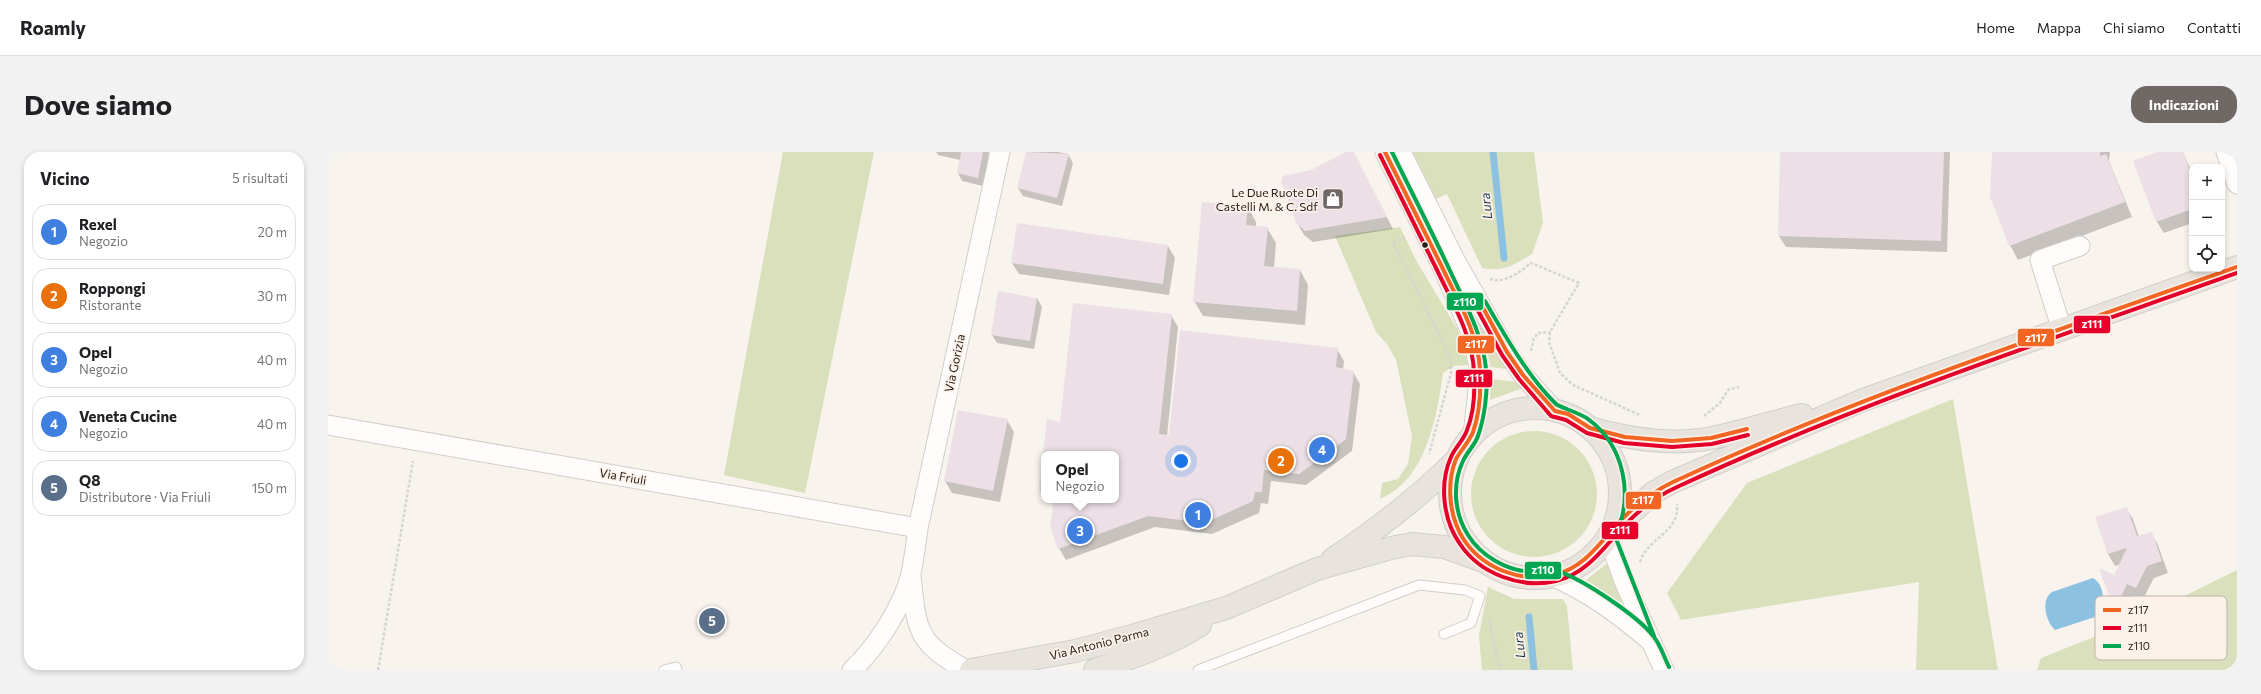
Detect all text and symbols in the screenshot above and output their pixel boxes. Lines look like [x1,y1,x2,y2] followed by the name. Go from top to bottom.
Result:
[20,16,86,39] text: Roamly
[1976,19,2015,36] text: Home
[2037,19,2081,36] text: Mappa
[2103,19,2165,36] text: Chi siamo
[2187,19,2241,36] text: Contatti
[2131,86,2237,123] button: Indicazioni
[24,87,172,121] text: Dove siamo
[2189,164,2225,272] map controls
[2189,164,2225,200] button: +
[40,168,90,189] text: Vicino
[232,170,288,186] text: 5 risultati
[1216,185,1318,213] place label: Le Due Ruote Di Castelli M. & C. Sdf
[1320,186,1346,212] shop icon: Le Due Ruote Di Castelli M. & C. Sdf
[1477,192,1495,220] water label: Lura
[2189,200,2225,236] button: −
[79,215,117,233] text: Rexel
[51,224,57,240] text: 1
[258,224,287,240] text: 20 m
[79,233,128,249] text: Negozio
[2189,236,2225,272] button: locate
[1420,240,1430,250] unlabelled marker
[79,279,146,297] text: Roppongi
[50,288,58,304] text: 2
[257,288,287,304] text: 30 m
[1446,292,1484,311] line badge: z110
[1454,295,1476,308] text: z110
[79,297,141,313] text: Ristorante
[2073,315,2111,334] line badge: z111
[2082,317,2102,330] text: z111
[2017,328,2055,347] line badge: z117
[2025,331,2047,344] text: z117
[941,333,967,393] street label: Via Gorizia
[1457,335,1495,354] line badge: z117
[1465,337,1487,350] text: z117
[79,343,112,361] text: Opel
[50,352,58,368] text: 3
[257,352,287,368] text: 40 m
[79,361,128,377] text: Negozio
[1455,369,1493,388] line badge: z111
[1464,371,1484,384] text: z111
[79,407,177,425] text: Veneta Cucine
[50,416,58,432] text: 4
[257,416,287,432] text: 40 m
[79,425,128,441] text: Negozio
[1309,435,1335,465] pin: 4
[1268,446,1294,476] pin: 2
[1041,451,1119,503] popup
[1171,451,1191,471] your location
[1056,460,1089,478] text: Opel
[598,465,648,487] street label: Via Friuli
[79,471,101,489] text: Q8
[1056,478,1104,494] text: Negozio
[50,480,58,496] text: 5
[252,480,287,496] text: 150 m
[79,489,211,505] text: Distributore · Via Friuli
[1625,491,1662,510] line badge: z117
[1632,493,1654,506] text: z117
[1185,500,1211,530] pin: 1
[1067,516,1093,546] pin: 3
[1601,521,1639,540] line badge: z111
[1610,523,1630,536] text: z111
[1524,561,1562,580] line badge: z110
[1532,563,1554,576] text: z110
[2095,596,2227,660] legend
[2128,603,2149,616] text: z117
[699,606,725,636] pin: 5
[2128,621,2148,634] text: z111
[1048,624,1150,662] street label: Via Antonio Parma
[1510,631,1528,659] water label: Lura
[2128,639,2150,652] text: z110

